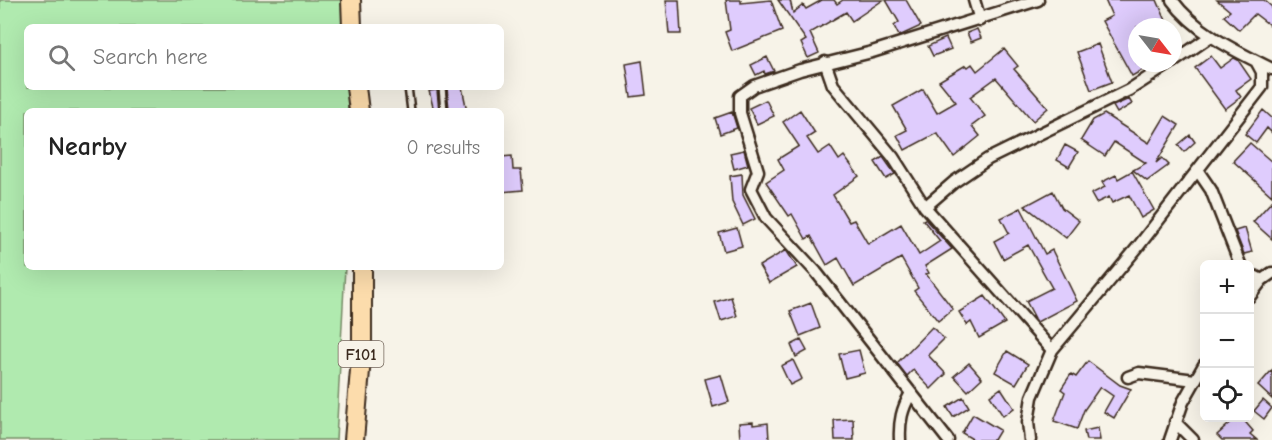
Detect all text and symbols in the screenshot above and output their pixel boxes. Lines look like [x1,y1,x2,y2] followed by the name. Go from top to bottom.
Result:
[1128,18,1182,72] north arrow
[24,24,504,90] search box
[45,41,78,74] icon: search
[93,44,208,70] text: Search here
[48,132,127,162] text: Nearby
[407,136,480,159] text: 0 results
[1200,260,1254,422] map controls
[1200,260,1254,314] button: +
[1200,314,1254,368] button: −
[338,341,384,367] road number: F101
[1200,368,1254,422] button: locate

